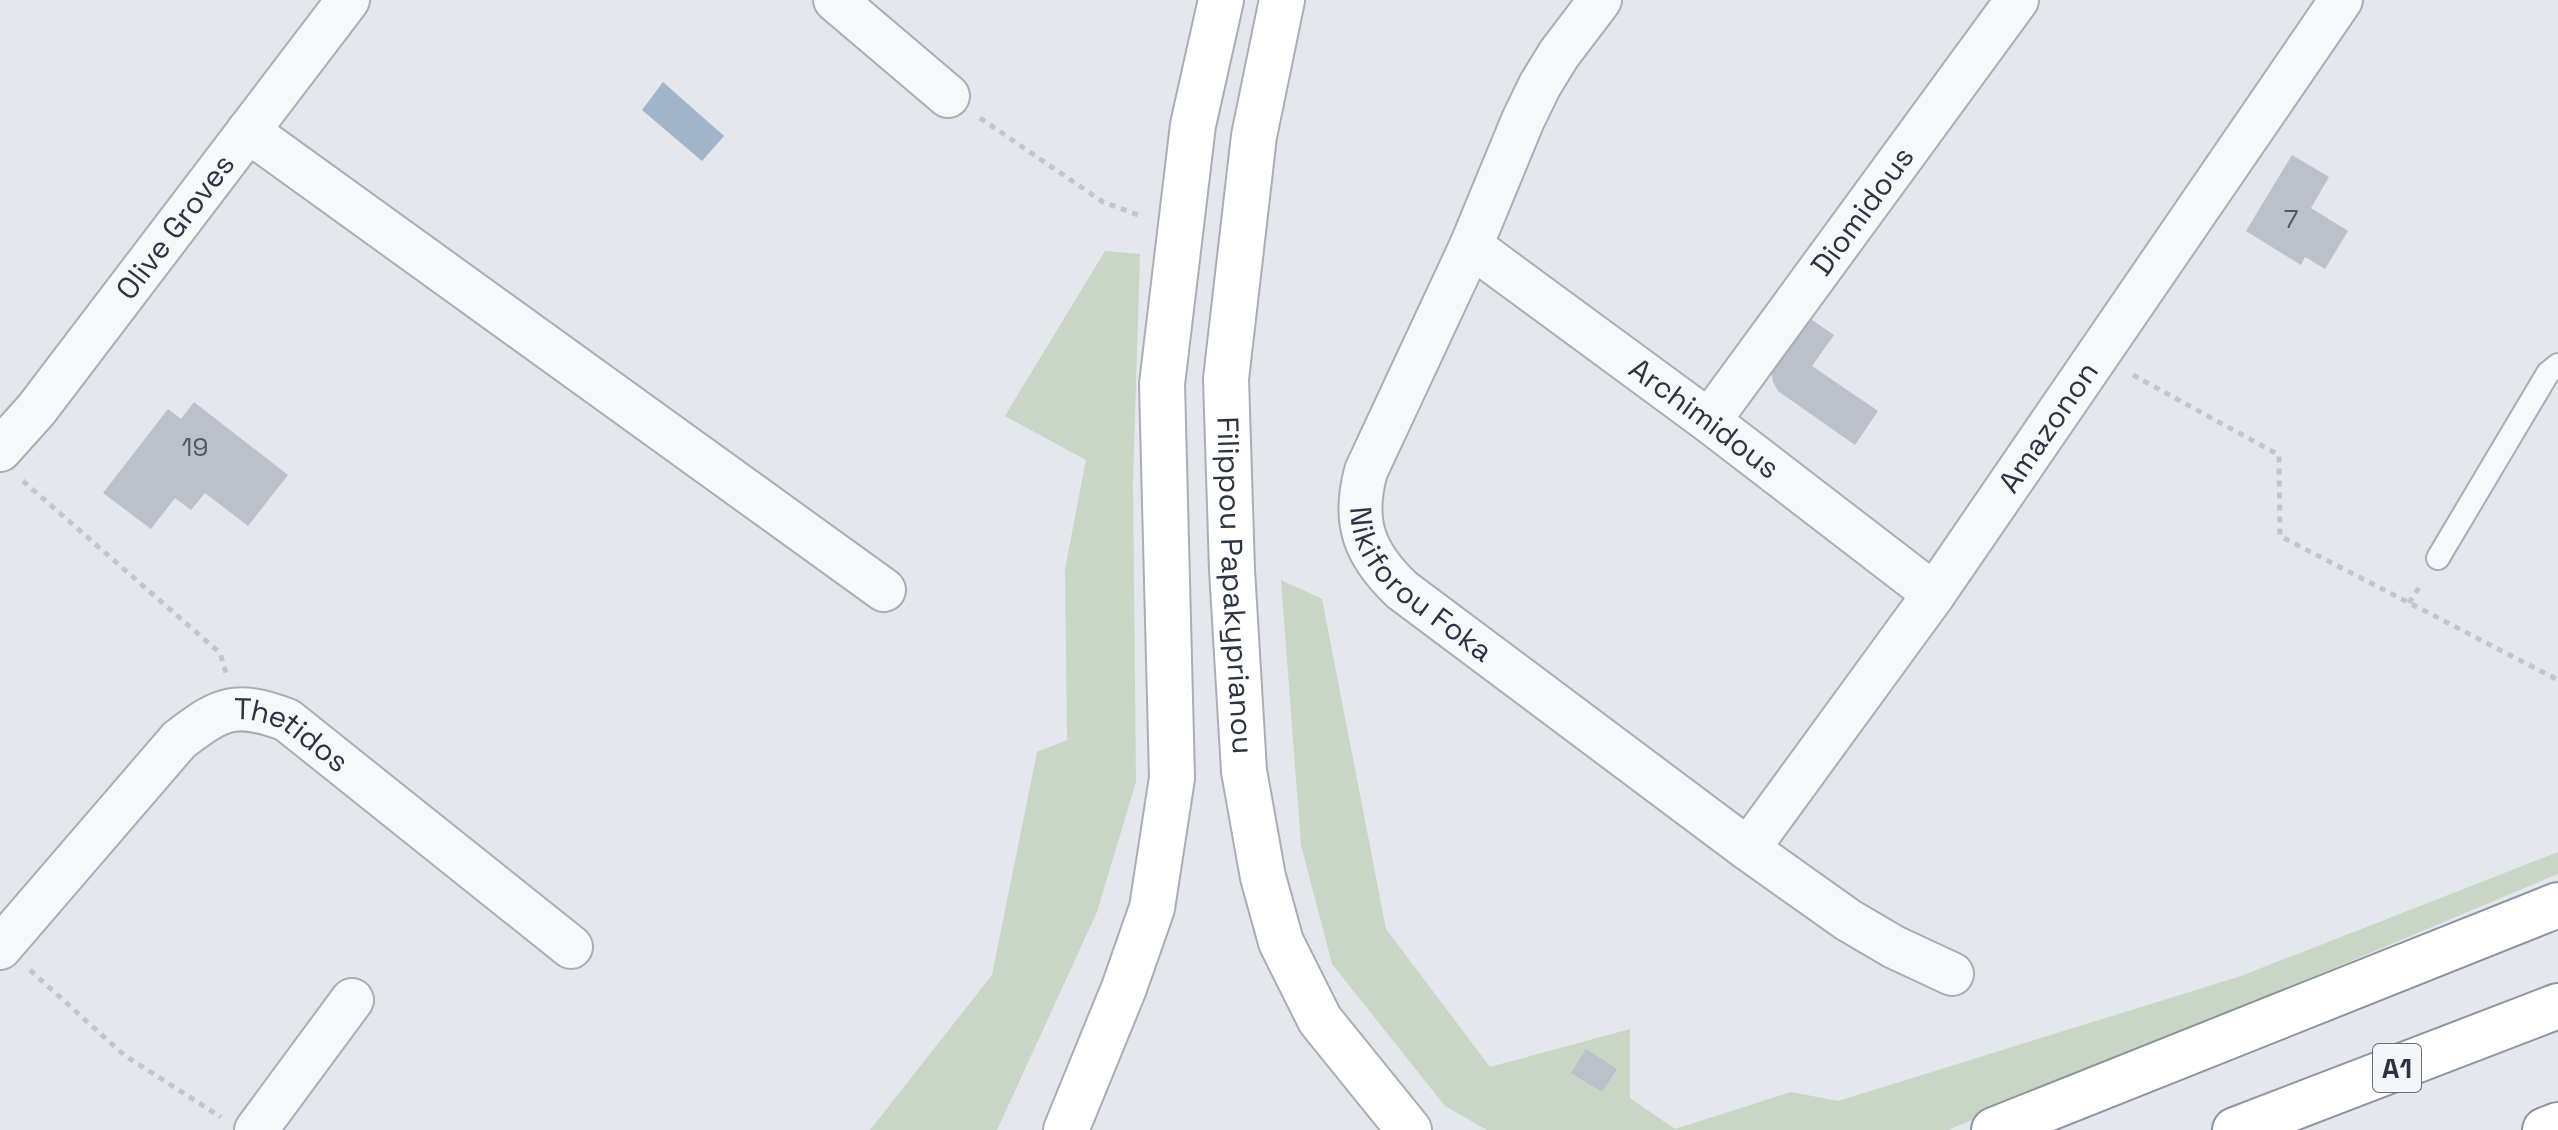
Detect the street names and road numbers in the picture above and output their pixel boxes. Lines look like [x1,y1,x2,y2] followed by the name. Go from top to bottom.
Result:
[1802,138,1922,283] street label: Diomidous
[107,146,243,307] street label: Olive Groves
[1621,349,1788,487] street label: Archimidous
[1989,354,2107,500] street label: Amazonon
[1208,416,1263,755] street label: Filippou Papakyprianou
[1341,505,1501,670] street label: Nikiforou Foka
[234,689,357,781] street label: Thetidos
[2373,1044,2421,1092] road number: A1

